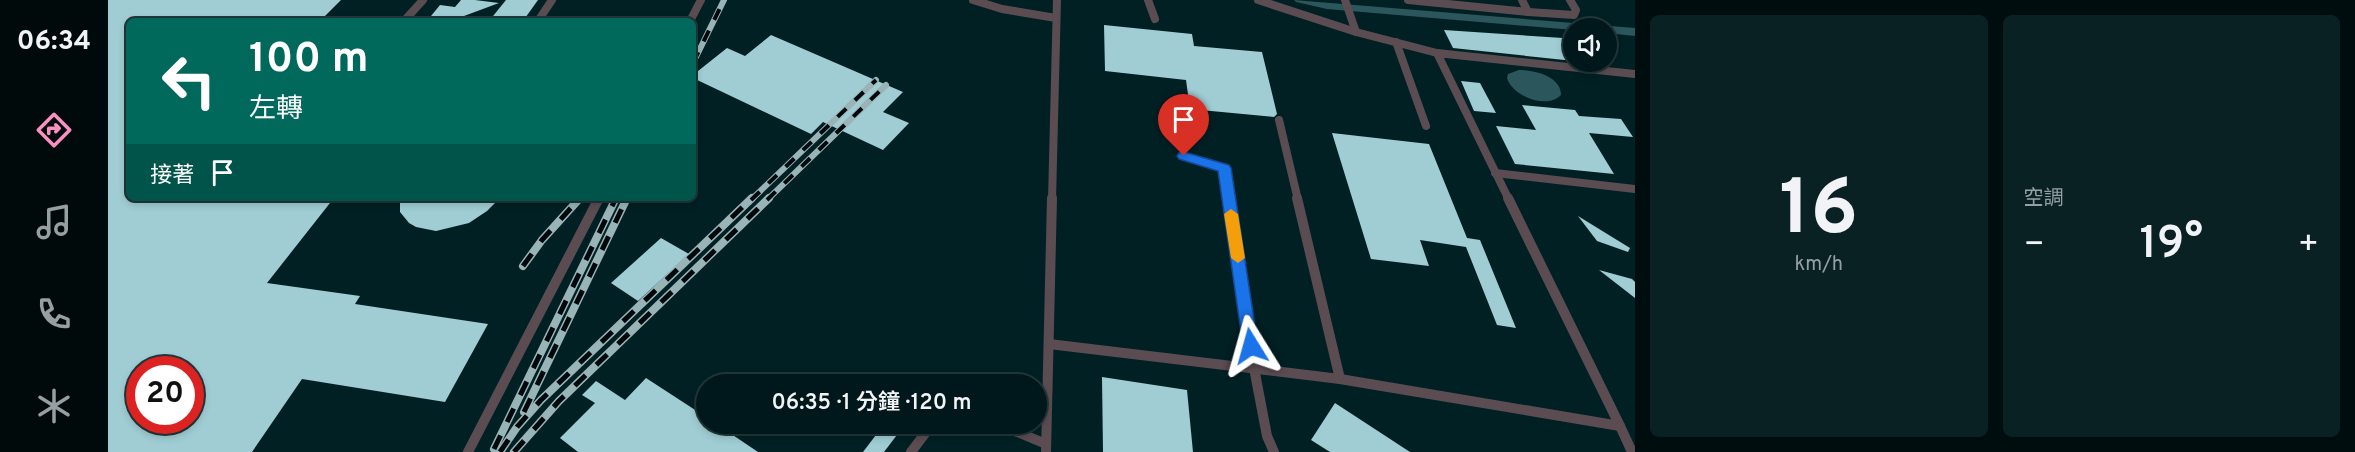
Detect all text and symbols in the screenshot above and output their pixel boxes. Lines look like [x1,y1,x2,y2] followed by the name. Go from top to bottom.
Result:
[1563,18,1617,72] map controls
[1563,18,1617,72] button: sound
[17,25,91,59] text: 06:34
[249,34,368,87] text: 100 m
[150,42,228,120] icon: left
[249,93,303,127] text: 左轉
[1158,94,1209,156] pin
[1167,103,1200,136] icon: arrive
[33,109,75,151] icon: directions
[206,156,239,189] icon: arrive
[150,163,194,190] text: 接著
[1779,163,1858,262] text: 16
[2024,186,2064,212] text: 空調
[33,201,75,243] icon: music
[2139,217,2203,274] text: 19°
[2024,225,2045,267] text: −
[2298,225,2319,267] text: +
[1794,252,1843,278] text: km/h
[33,293,75,335] icon: phone
[1219,314,1283,378] position arrow
[126,356,204,434] speed limit sign: 20
[33,385,75,427] icon: climate
[771,390,972,417] text: 06:35 · 1 分鐘 · 120 m

